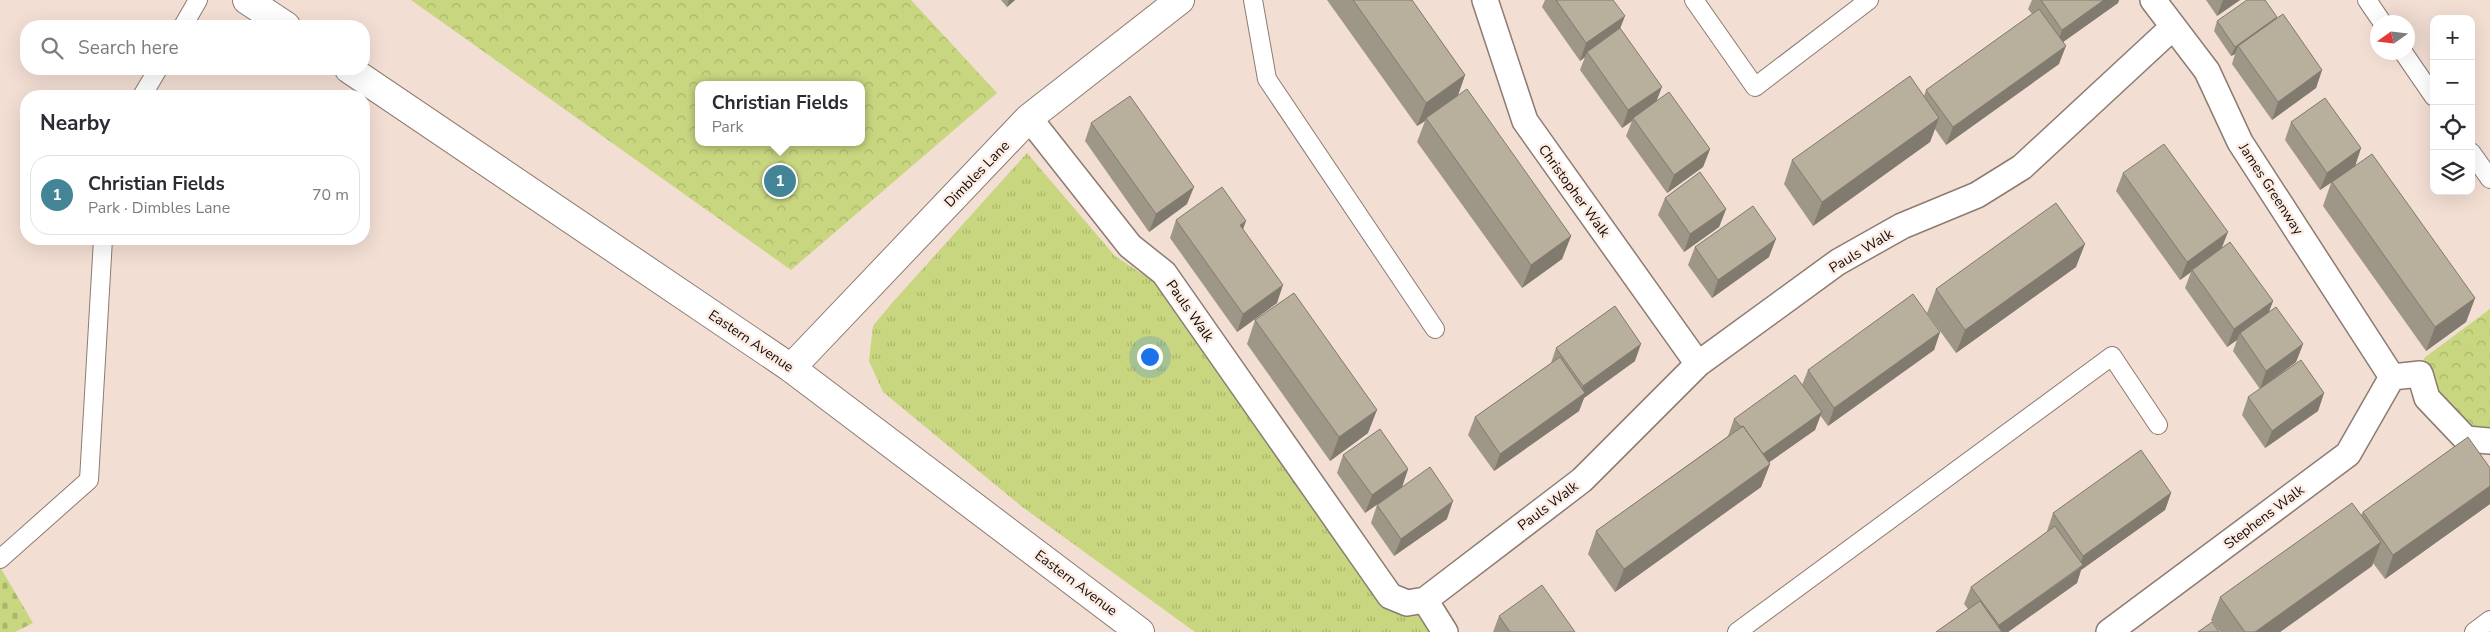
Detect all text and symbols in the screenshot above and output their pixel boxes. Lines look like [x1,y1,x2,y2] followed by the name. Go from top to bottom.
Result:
[2370,15,2415,60] north arrow
[2430,15,2475,195] map controls
[2430,15,2475,60] button: +
[20,20,370,75] search box
[38,34,66,62] icon: search
[78,35,179,61] text: Search here
[2430,60,2475,105] button: −
[695,81,865,146] popup
[712,90,848,116] text: Christian Fields
[2430,105,2475,150] button: locate
[40,109,110,137] text: Nearby
[712,116,744,138] text: Park
[940,136,1014,212] street label: Dimbles Lane
[2234,139,2308,239] street label: James Greenway
[1534,141,1615,242] street label: Christopher Walk
[2430,150,2475,195] button: layers
[764,162,796,200] pin: 1
[88,171,225,197] text: Christian Fields
[52,184,62,206] text: 1
[312,184,349,206] text: 70 m
[88,197,230,219] text: Park · Dimbles Lane
[1826,224,1897,278] street label: Pauls Walk
[1162,276,1219,346] street label: Pauls Walk
[705,306,797,376] street label: Eastern Avenue
[1137,344,1163,370] your location
[1514,476,1583,535] street label: Pauls Walk
[2220,480,2309,553] street label: Stephens Walk
[1031,546,1121,620] street label: Eastern Avenue

